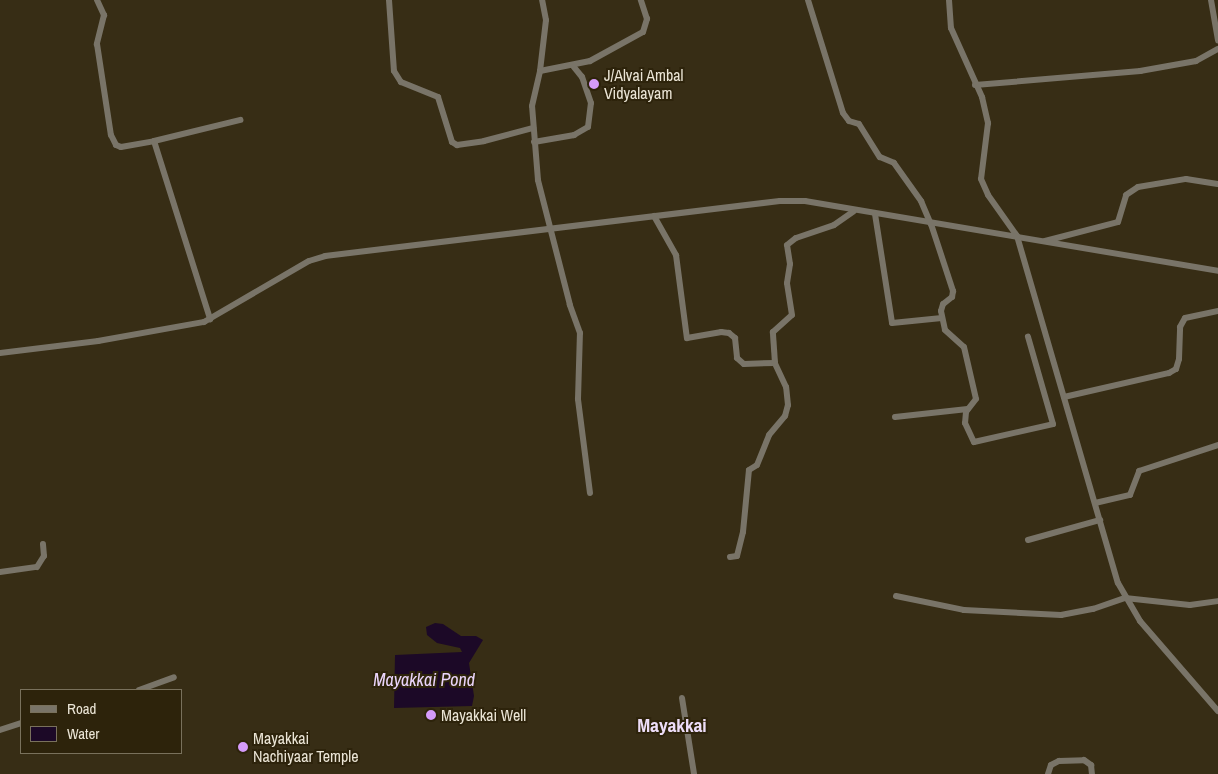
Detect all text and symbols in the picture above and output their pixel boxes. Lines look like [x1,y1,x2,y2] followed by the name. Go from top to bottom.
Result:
[604,65,684,103] place label: J/Alvai Ambal Vidyalayam
[588,78,600,90] marker: J/Alvai Ambal Vidyalayam
[373,669,475,691] water label: Mayakkai Pond
[20,689,182,754] legend
[67,698,96,719] text: Road
[441,705,526,725] place label: Mayakkai Well
[425,709,437,721] marker: Mayakkai Well
[637,715,707,737] district label: Mayakkai
[67,723,99,744] text: Water
[253,728,359,766] place label: Mayakkai Nachiyaar Temple
[237,741,249,753] marker: Mayakkai Nachiyaar Temple

